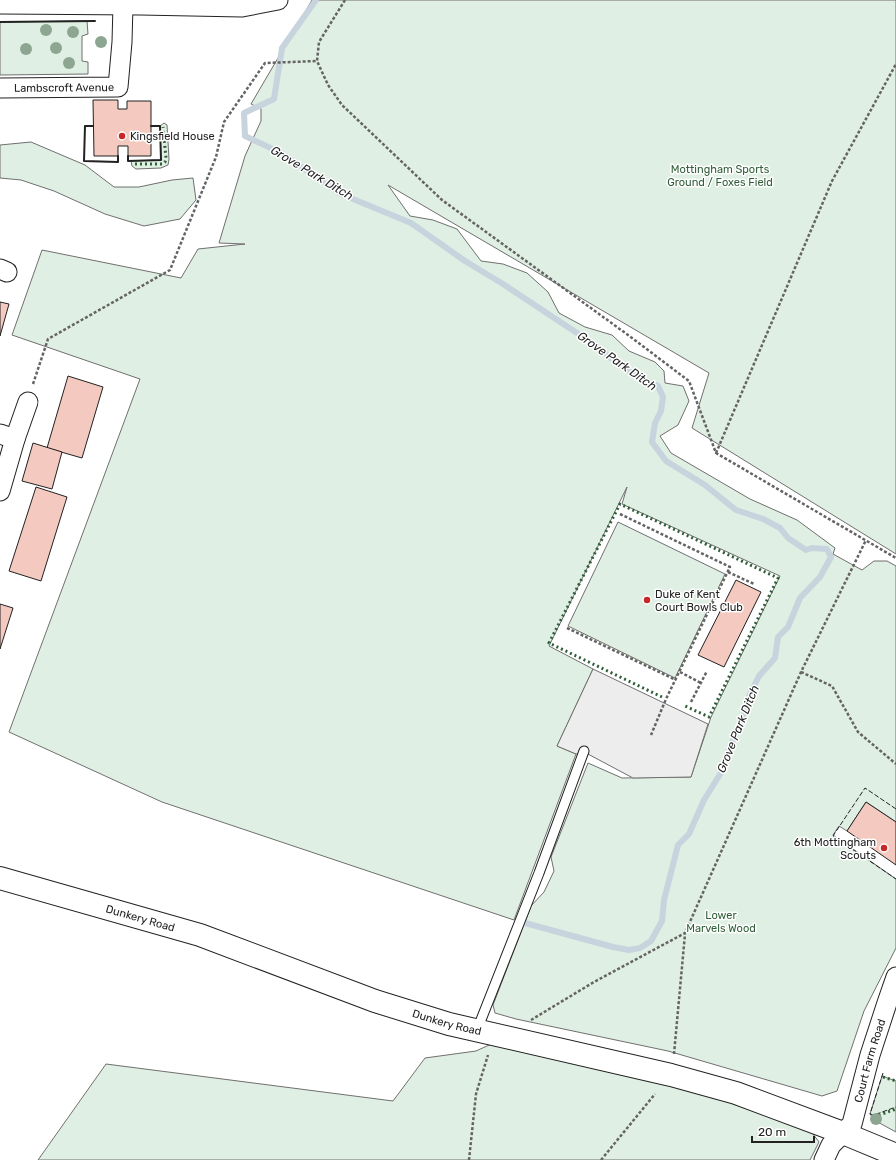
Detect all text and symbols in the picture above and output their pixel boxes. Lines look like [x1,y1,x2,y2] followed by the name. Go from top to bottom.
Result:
[14,81,114,94] street label: Lambscroft Avenue
[130,130,215,143] place label: Kingsfield House
[117,131,127,141] marker: Kingsfield House
[268,143,356,203] water label: Grove Park Ditch
[667,163,773,189] park label: Mottingham Sports Ground / Foxes Field
[575,328,659,394] water label: Grove Park Ditch
[655,588,743,614] place label: Duke of Kent Court Bowls Club
[642,595,652,605] marker: Duke of Kent Court Bowls Club
[714,683,762,775] water label: Grove Park Ditch
[794,836,876,862] place label: 6th Mottingham Scouts
[879,843,889,853] marker: 6th Mottingham Scouts
[104,902,176,934] street label: Dunkery Road
[686,909,756,935] park label: Lower Marvels Wood
[411,1006,483,1038] street label: Dunkery Road
[851,1017,888,1104] street label: Court Farm Road
[752,1118,814,1144] scale bar
[758,1125,786,1139] text: 20 m

